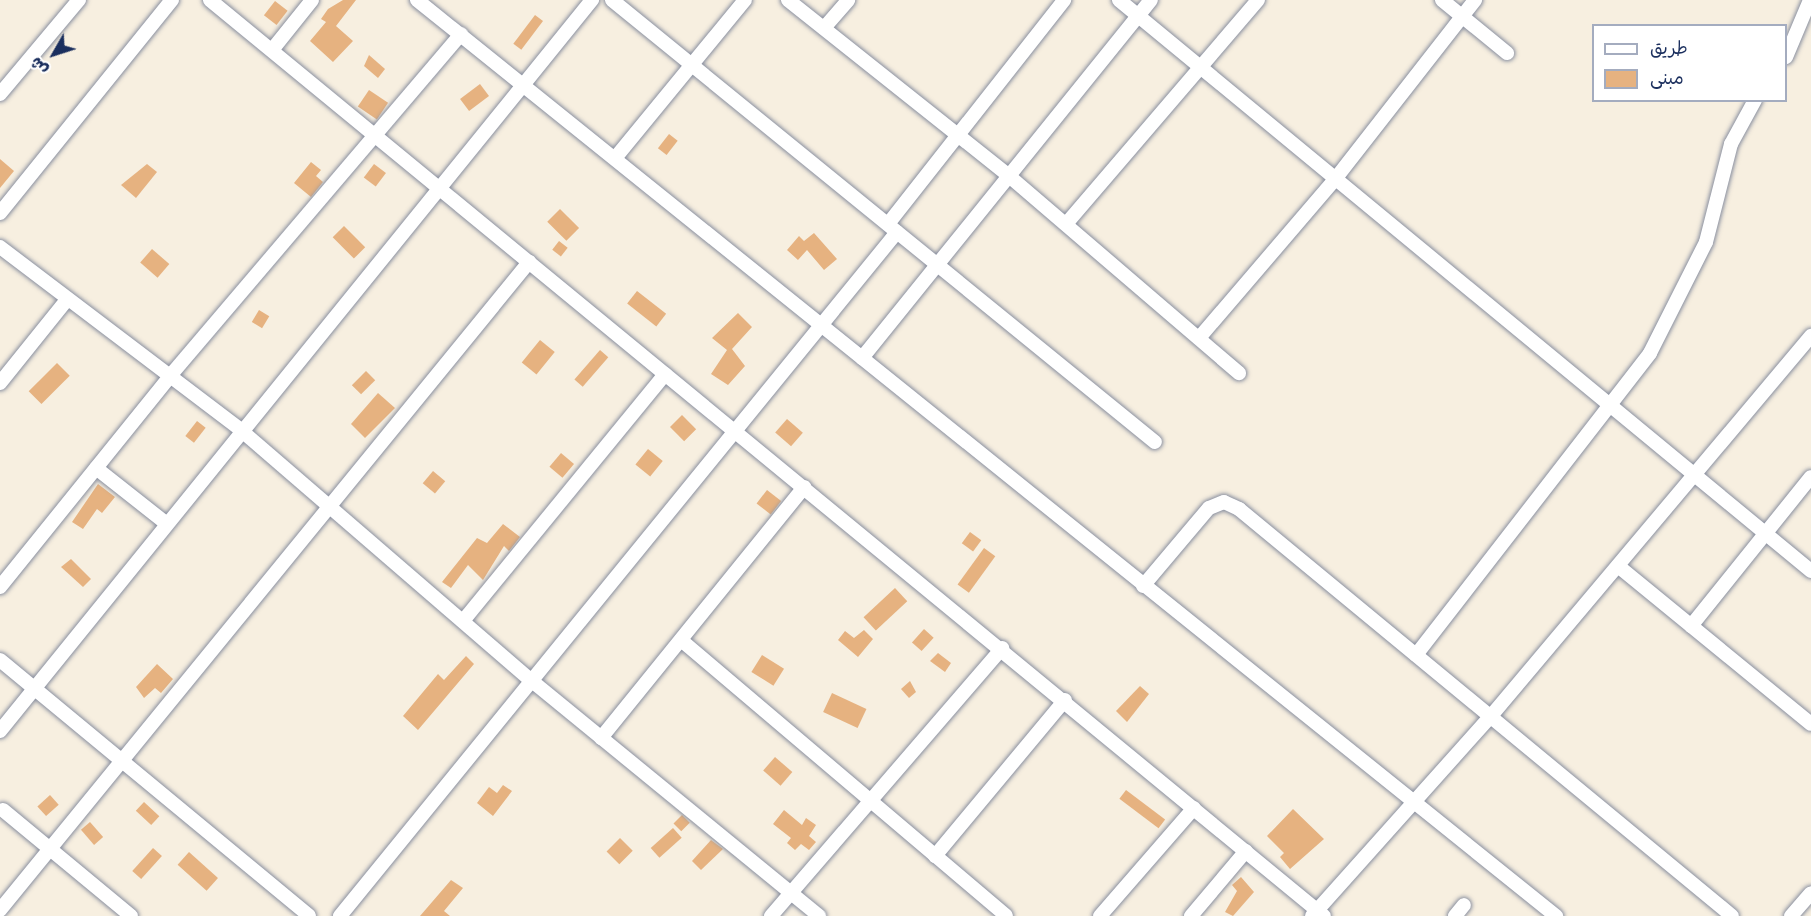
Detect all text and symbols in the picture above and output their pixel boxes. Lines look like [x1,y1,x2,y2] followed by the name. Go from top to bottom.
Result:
[24,24,84,84] north arrow
[1592,24,1787,102] legend
[1650,35,1688,64] text: طريق
[24,51,55,80] text: ش
[1650,65,1684,94] text: مبنى

